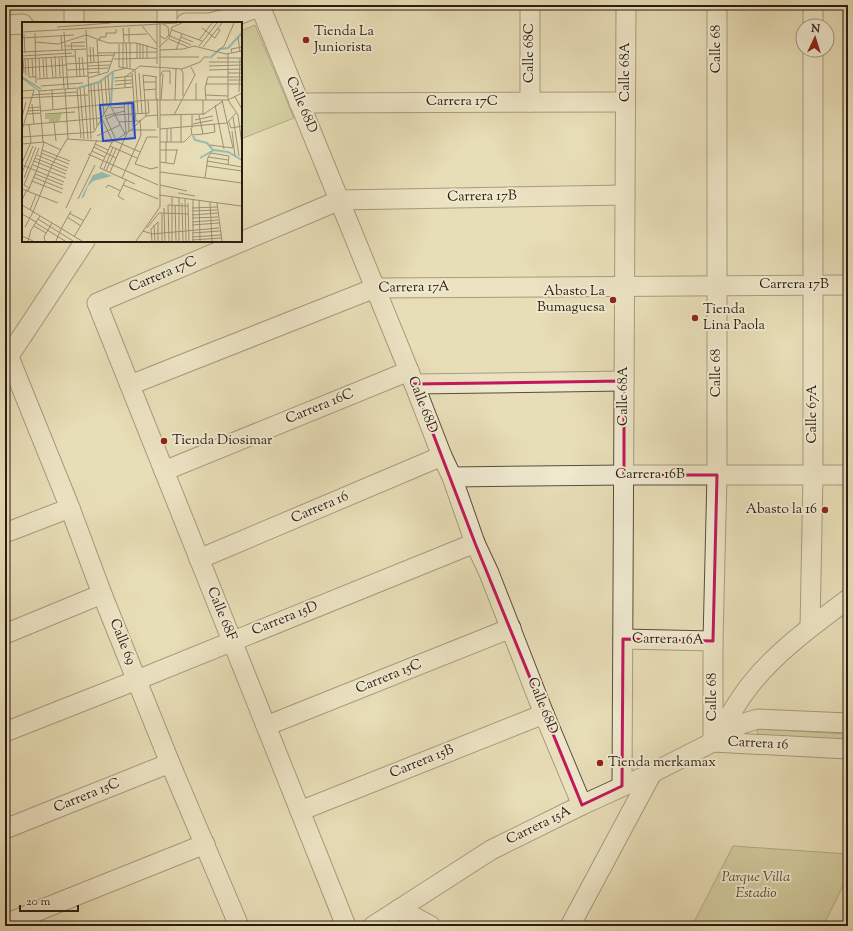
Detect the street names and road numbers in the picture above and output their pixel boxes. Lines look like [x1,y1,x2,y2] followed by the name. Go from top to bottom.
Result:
[520,23,540,83] street label: Calle 68C
[707,25,727,73] street label: Calle 68
[616,41,636,102] street label: Calle 68A
[280,74,322,136] street label: Calle 68D
[426,92,498,112] street label: Carrera 17C
[447,186,517,208] street label: Carrera 17B
[126,252,200,298] street label: Carrera 17C
[759,275,829,295] street label: Carrera 17B
[378,277,450,299] street label: Carrera 17A
[707,349,727,397] street label: Calle 68
[614,365,634,426] street label: Calle 68A
[402,374,442,436] street label: Calle 68D
[283,384,357,430] street label: Carrera 16C
[803,384,823,444] street label: Calle 67A
[615,465,685,485] street label: Carrera 16B
[288,487,352,529] street label: Carrera 16
[201,584,241,644] street label: Calle 68F
[249,597,321,641] street label: Carrera 15D
[104,616,140,668] street label: Calle 69
[632,629,705,651] street label: Carrera 16A
[353,655,425,699] street label: Carrera 15C
[703,673,723,721] street label: Calle 68
[522,675,562,737] street label: Calle 68D
[727,732,789,756] street label: Carrera 16
[387,740,457,784] street label: Carrera 15B
[51,774,123,818] street label: Carrera 15C
[503,801,575,850] street label: Carrera 15A

